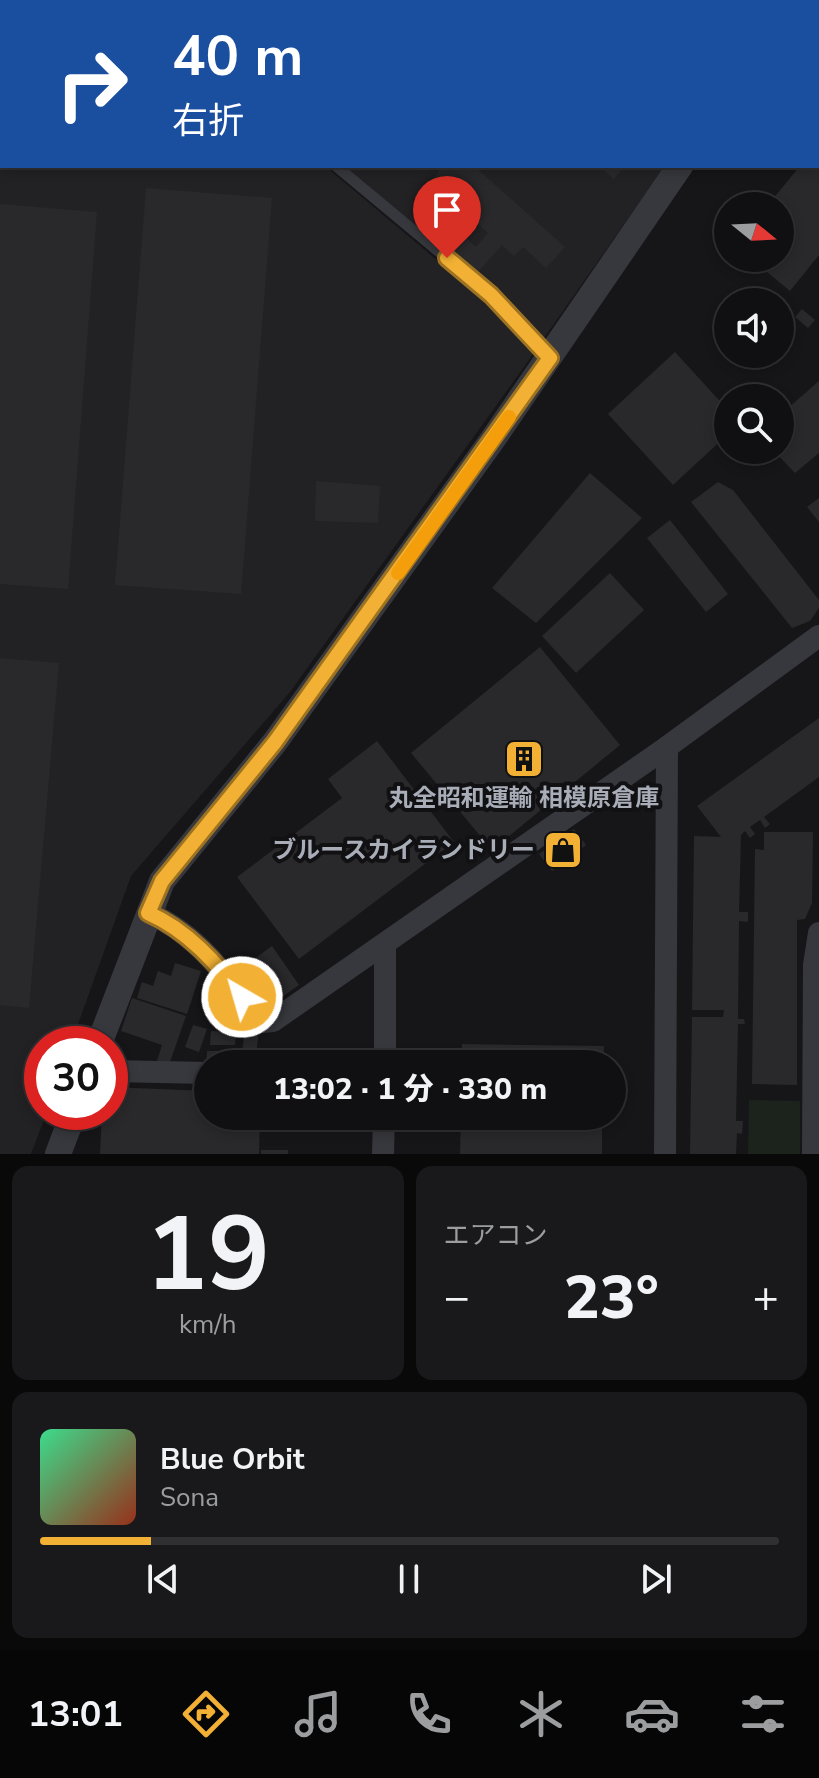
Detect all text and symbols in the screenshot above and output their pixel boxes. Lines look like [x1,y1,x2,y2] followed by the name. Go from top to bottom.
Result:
[172,18,303,95] text: 40 m
[40,32,144,136] icon: right
[172,97,244,146] text: 右折
[413,176,481,258] pin
[425,188,469,232] icon: arrive
[714,192,794,272] north arrow
[714,192,794,464] map controls
[714,288,794,368] button: sound
[714,384,794,464] button: search
[503,738,545,780] building icon: 丸全昭和運輸 相模原倉庫
[389,782,659,814] place label: 丸全昭和運輸 相模原倉庫
[542,829,584,871] shop icon: ブルースカイランドリー
[272,834,535,866] place label: ブルースカイランドリー
[200,955,284,1039] position arrow
[24,1026,128,1130] speed limit sign: 30
[273,1069,547,1110] text: 13:02 · 1 分 · 330 m
[145,1184,270,1326] text: 19
[444,1218,548,1253] text: エアコン
[564,1257,659,1339] text: 23°
[444,1268,470,1328] text: −
[753,1268,779,1328] text: +
[179,1307,236,1342] text: km/h
[160,1439,304,1480] text: Blue Orbit
[160,1480,219,1515] text: Sona
[141,1557,185,1601] icon: previous
[387,1557,431,1601] icon: pause
[634,1557,678,1601] icon: next
[178,1686,234,1742] icon: directions
[290,1686,346,1742] icon: music
[401,1686,457,1742] icon: phone
[513,1686,569,1742] icon: climate
[624,1686,680,1742] icon: car
[735,1686,791,1742] icon: filters
[28,1690,123,1739] text: 13:01

